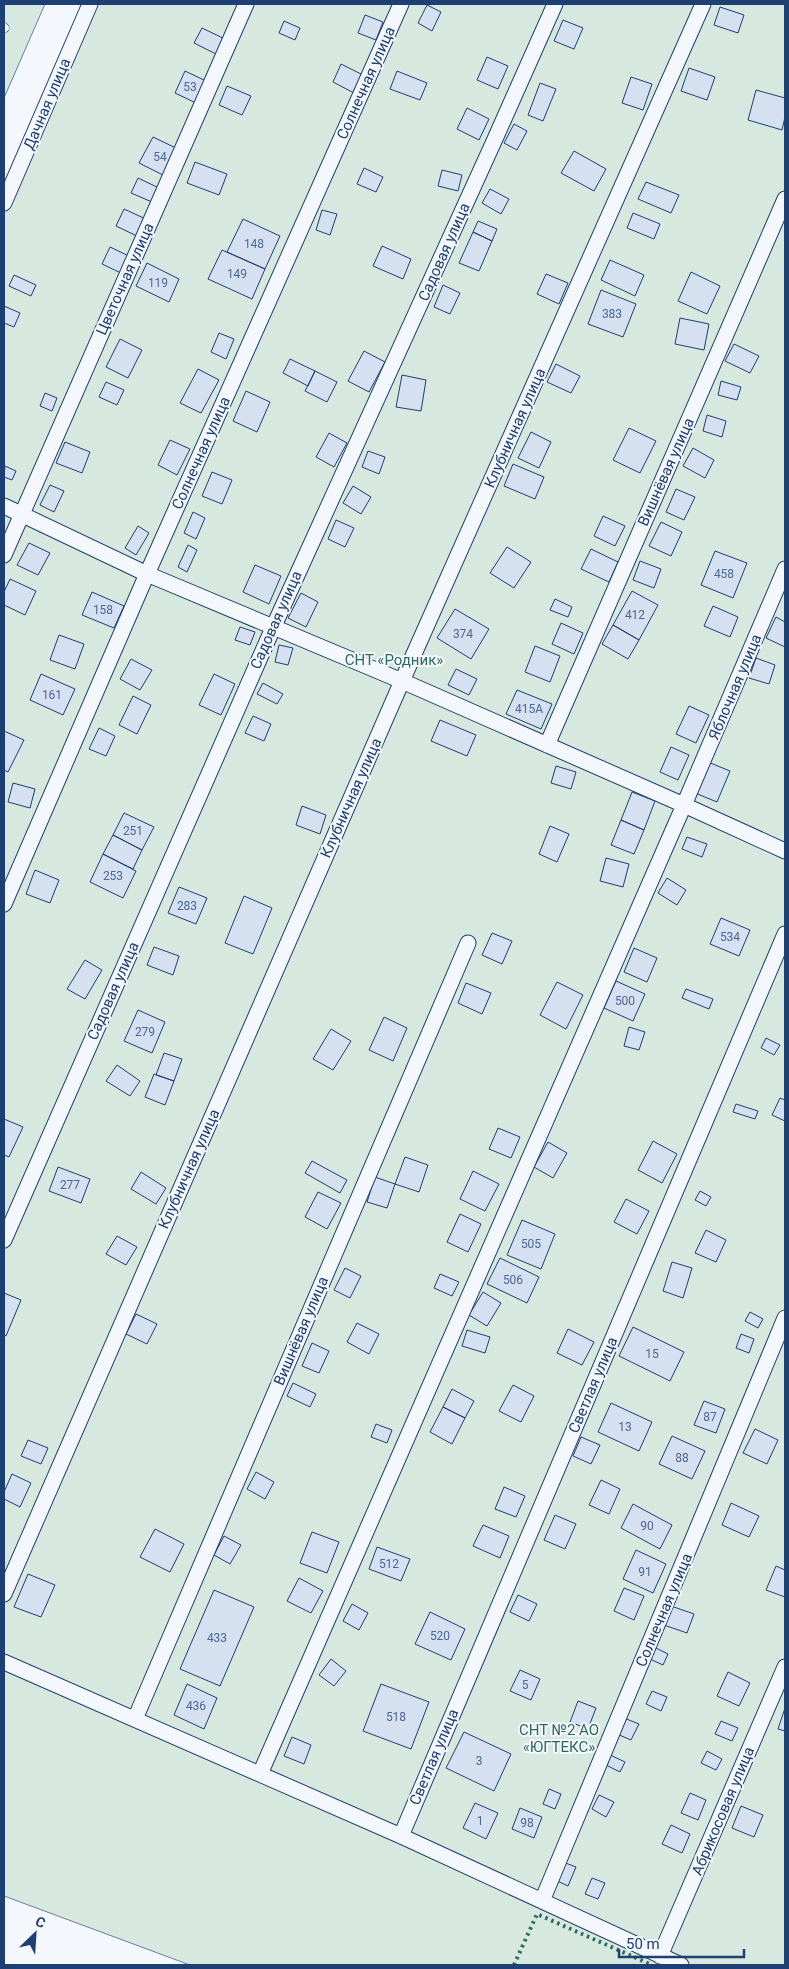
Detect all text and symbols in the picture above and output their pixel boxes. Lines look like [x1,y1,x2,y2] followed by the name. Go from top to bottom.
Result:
[333,24,399,142] street label: Солнечная улица
[20,56,74,152] street label: Дачная улица
[183,80,197,94] house number: 53
[153,150,167,164] house number: 54
[414,200,474,304] street label: Садовая улица
[92,220,158,338] street label: Цветочная улица
[244,237,264,251] house number: 148
[227,267,247,281] house number: 149
[148,276,168,290] house number: 119
[602,307,622,321] house number: 383
[481,365,549,491] street label: Клубничная улица
[168,394,234,512] street label: Солнечная улица
[634,415,698,529] street label: Вишнёвая улица
[714,567,734,581] house number: 458
[246,568,306,672] street label: Садовая улица
[93,603,113,617] house number: 158
[625,608,645,622] house number: 412
[453,627,473,641] house number: 374
[705,631,765,743] street label: Яблочная улица
[345,651,443,669] park label: СНТ «Родник»
[42,688,62,702] house number: 161
[515,702,543,716] house number: 415А
[317,735,385,861] street label: Клубничная улица
[123,824,143,838] house number: 251
[103,869,123,883] house number: 253
[177,899,197,913] house number: 283
[720,930,740,944] house number: 534
[83,939,143,1043] street label: Садовая улица
[615,994,635,1008] house number: 500
[135,1025,155,1039] house number: 279
[155,1106,223,1232] street label: Клубничная улица
[60,1178,80,1192] house number: 277
[521,1237,541,1251] house number: 505
[503,1273,523,1287] house number: 506
[270,1274,332,1388] street label: Вишнёвая улица
[565,1334,621,1436] street label: Светлая улица
[645,1347,659,1361] house number: 15
[703,1410,717,1424] house number: 87
[618,1420,632,1434] house number: 13
[675,1451,689,1465] house number: 88
[640,1519,654,1533] house number: 90
[632,1551,696,1669] street label: Солнечная улица
[379,1557,399,1571] house number: 512
[638,1565,652,1579] house number: 91
[430,1629,450,1643] house number: 520
[207,1631,227,1645] house number: 433
[522,1678,529,1692] house number: 5
[186,1699,206,1713] house number: 436
[406,1706,462,1808] street label: Светлая улица
[386,1710,406,1724] house number: 518
[519,1721,599,1756] park label: СНТ №2 АО «ЮГТЕКС»
[688,1744,758,1878] street label: Абрикосовая улица
[476,1754,482,1768] house number: 3
[477,1814,483,1828] house number: 1
[520,1816,534,1830] house number: 98
[10,1909,60,1959] north arrow
[33,1913,48,1931] text: С
[619,1926,744,1958] scale bar
[626,1935,660,1953] text: 50 m

